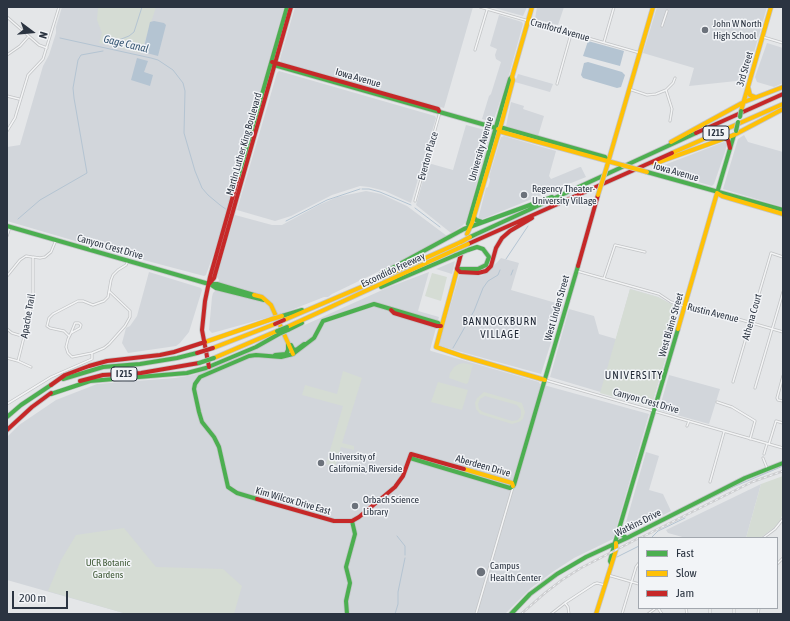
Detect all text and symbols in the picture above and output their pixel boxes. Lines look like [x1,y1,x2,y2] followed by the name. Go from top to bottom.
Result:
[12,12,52,52] north arrow
[529,16,591,44] street label: Cranford Avenue
[713,18,762,42] place label: John W North High School
[700,25,710,35] marker: John W North High School
[37,31,50,40] text: N
[102,32,150,56] water label: Gage Canal
[734,50,756,88] street label: 3rd Street
[334,66,382,90] street label: Iowa Avenue
[224,91,264,197] street label: Martin Luther King Boulevard
[466,115,496,183] street label: University Avenue
[703,126,729,140] road number: I 215
[415,130,441,182] street label: Everton Place
[652,160,700,184] street label: Iowa Avenue
[532,183,597,206] place label: Regency Theater- University Village
[519,190,529,200] marker: Regency Theater- University Village
[76,232,144,262] street label: Canyon Crest Drive
[359,250,427,290] street label: Escondido Freeway
[542,274,572,342] street label: West Linden Street
[656,291,686,359] street label: West Blaine Street
[740,292,764,342] street label: Athena Court
[18,293,38,339] street label: Apache Trail
[686,301,740,325] street label: Rustin Avenue
[462,315,538,341] district label: BANNOCKBURN VILLAGE
[111,367,137,381] road number: I 215
[605,369,663,383] district label: UNIVERSITY
[612,386,680,416] street label: Canyon Crest Drive
[329,451,402,474] place label: University of California, Riverside
[454,452,512,480] street label: Aberdeen Drive
[316,458,326,468] marker: University of California, Riverside
[254,485,332,517] street label: Kim Wilcox Drive East
[363,494,419,518] place label: Orbach Science Library
[350,501,360,511] marker: Orbach Science Library
[613,507,663,539] street label: Watkins Drive
[638,537,778,609] legend
[676,546,694,560] text: Fast
[86,557,130,580] park label: UCR Botanic Gardens
[490,560,541,584] place label: Campus Health Center
[475,566,487,578] marker: Campus Health Center
[676,566,697,580] text: Slow
[14,583,70,609] scale bar
[676,586,694,600] text: Jam
[19,591,46,605] text: 200 m

